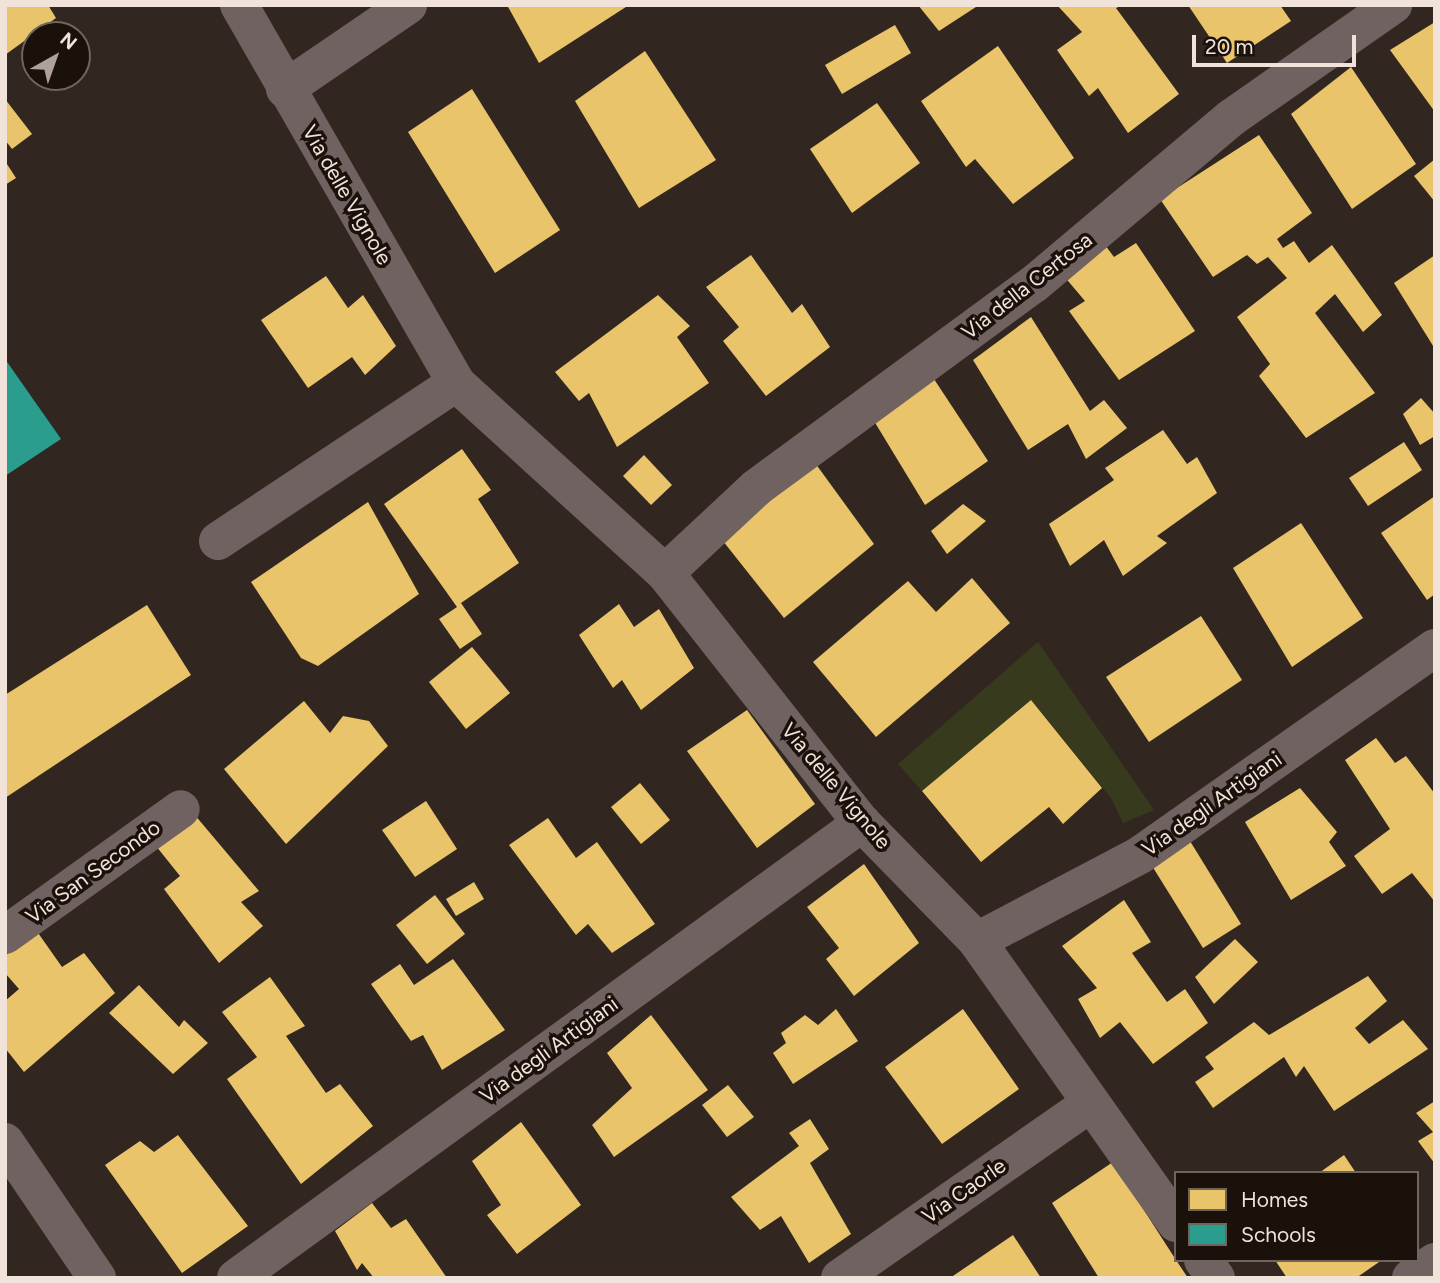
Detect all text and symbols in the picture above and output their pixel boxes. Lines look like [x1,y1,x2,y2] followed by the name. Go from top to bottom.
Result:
[21,21,91,91] north arrow
[1195,21,1360,65] scale bar
[56,28,82,55] text: N
[1205,34,1253,59] text: 20 m
[297,121,397,269] street label: Via delle Vignole
[957,227,1097,345] street label: Via della Certosa
[776,718,896,854] street label: Via delle Vignole
[1137,746,1287,862] street label: Via degli Artigiani
[21,815,165,929] street label: Via San Secondo
[475,991,623,1109] street label: Via degli Artigiani
[917,1153,1011,1229] street label: Via Caorle
[1174,1171,1419,1262] legend
[1241,1187,1308,1212] text: Homes
[1241,1222,1316,1247] text: Schools

